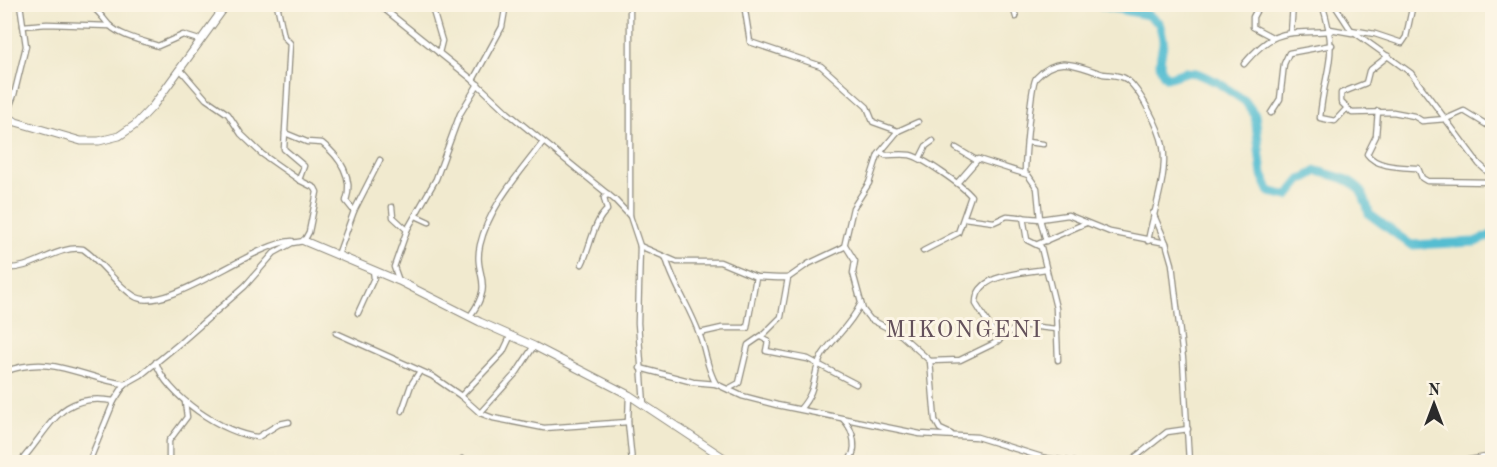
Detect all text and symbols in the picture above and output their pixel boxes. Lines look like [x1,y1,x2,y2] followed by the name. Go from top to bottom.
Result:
[885,319,1043,343] district label: MIKONGENI
[1404,374,1464,434] north arrow
[1428,383,1441,399] text: N

